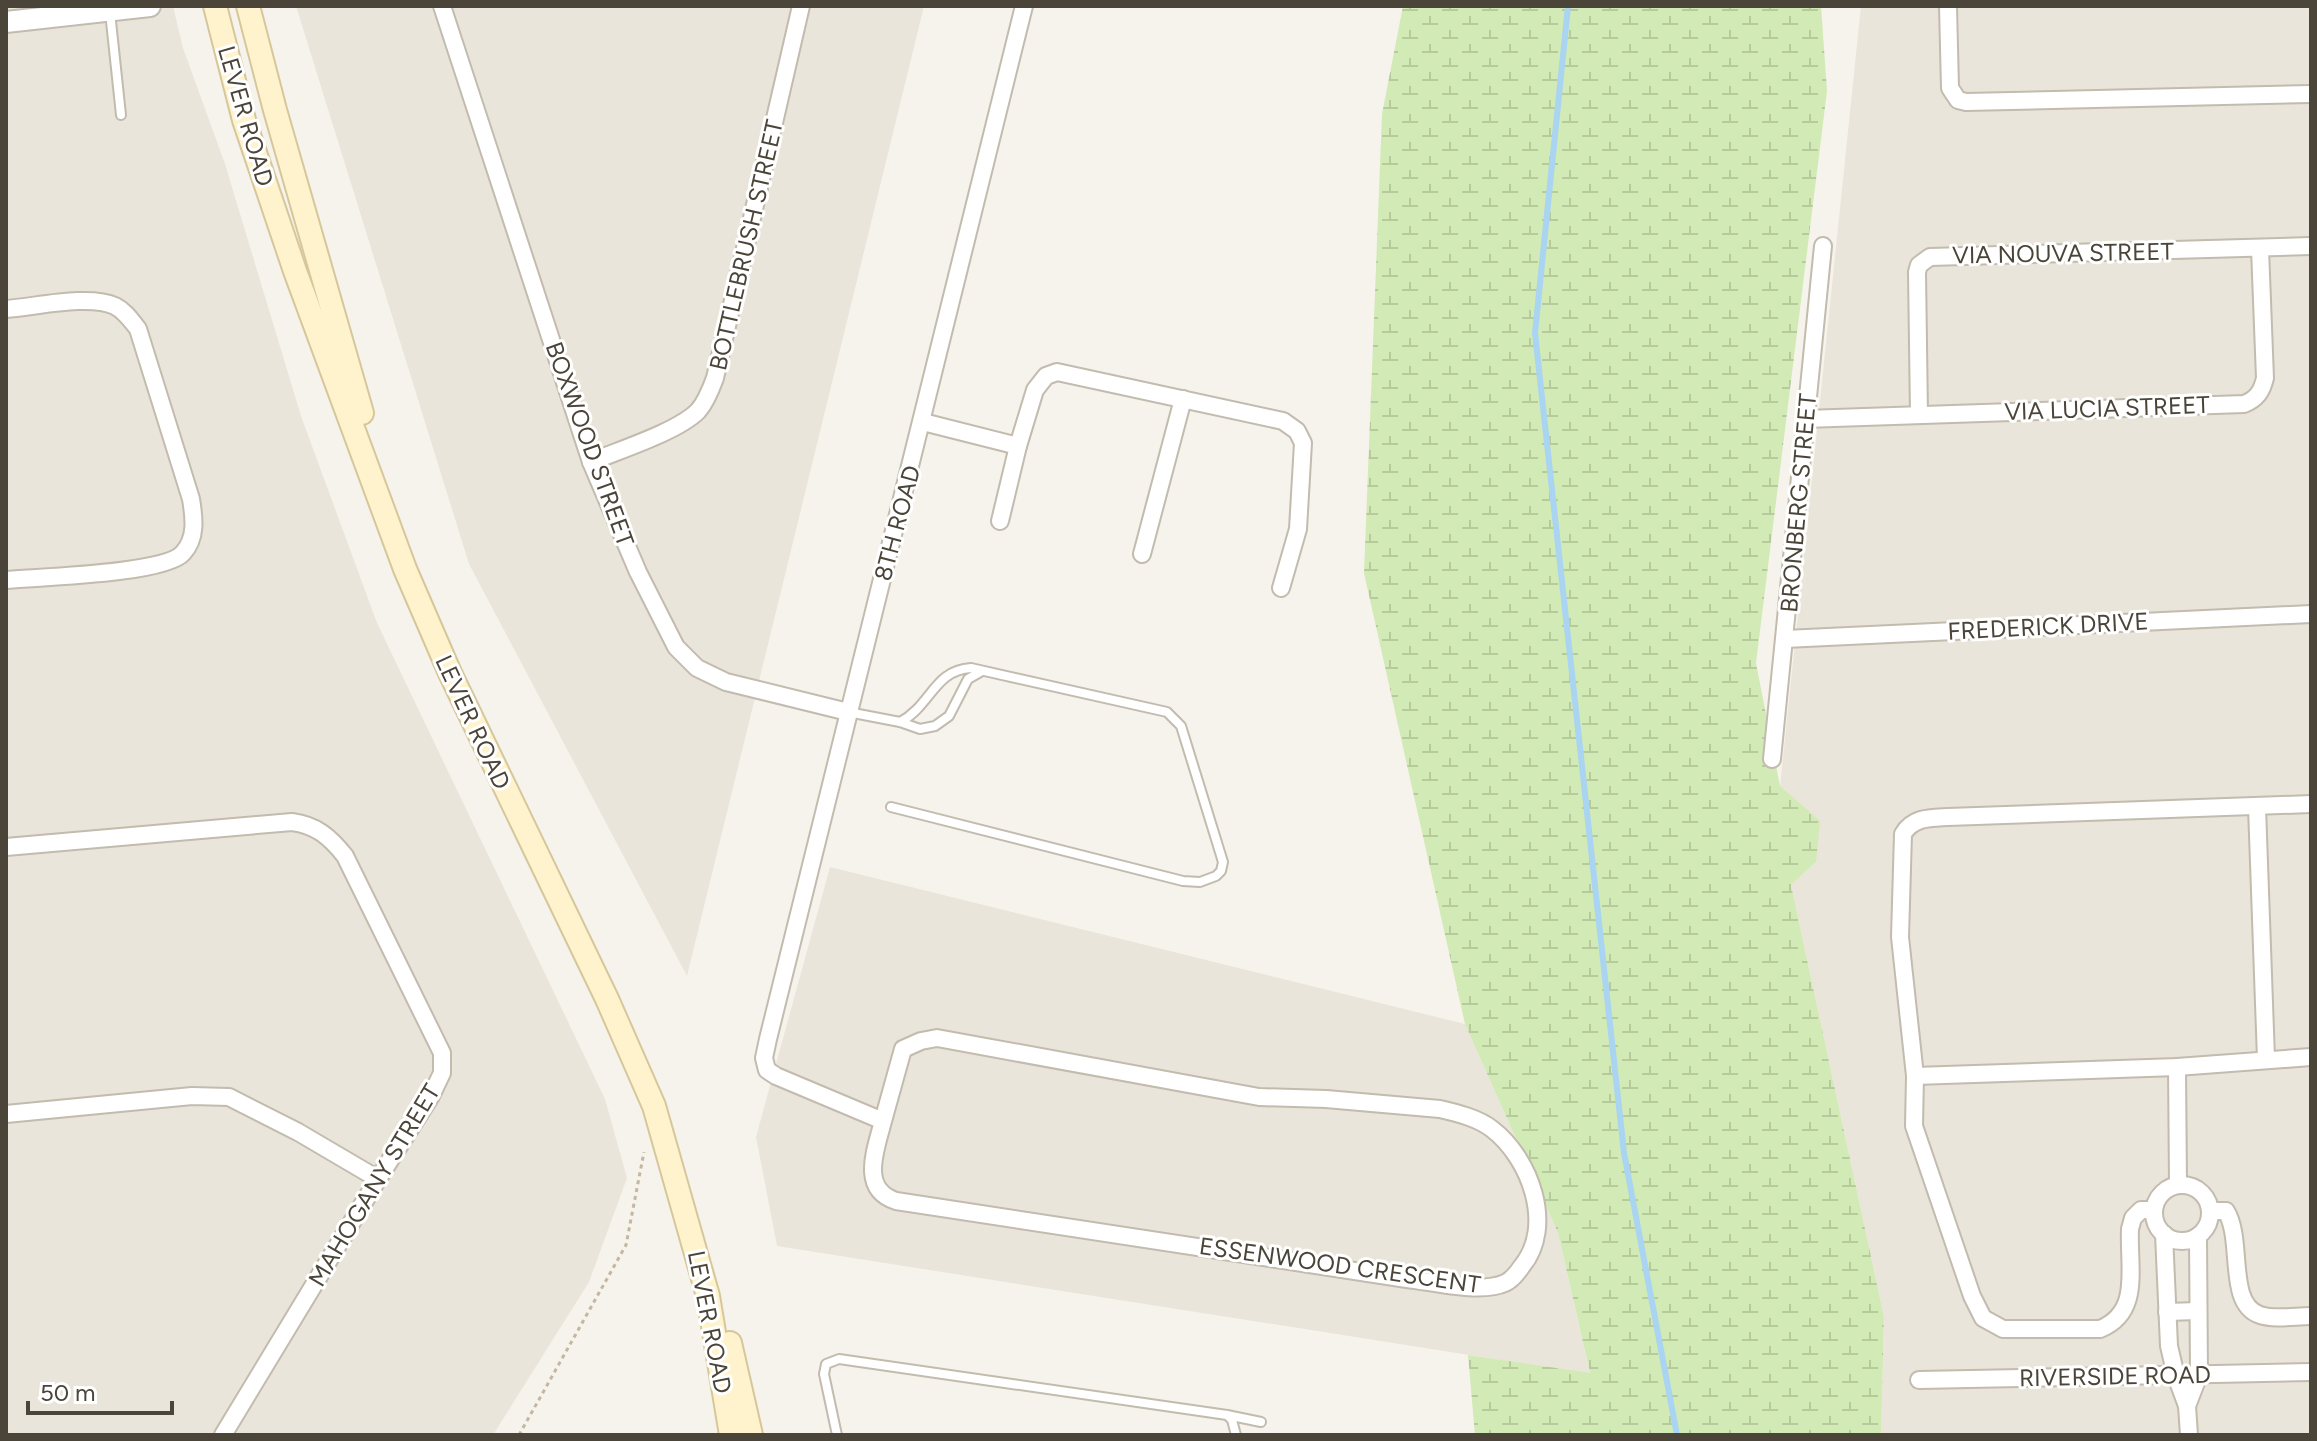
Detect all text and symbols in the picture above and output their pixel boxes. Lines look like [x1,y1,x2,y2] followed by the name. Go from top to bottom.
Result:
[212,42,280,190] street label: LEVER ROAD
[703,117,789,373] street label: BOTTLEBRUSH STREET
[1952,237,2174,269] street label: VIA NOUVA STREET
[540,338,640,550] street label: BOXWOOD STREET
[2004,390,2210,426] street label: VIA LUCIA STREET
[1774,392,1822,614] street label: BRONBERG STREET
[868,462,926,584] street label: 8TH ROAD
[1947,606,2149,646] street label: FREDERICK DRIVE
[429,650,517,794] street label: LEVER ROAD
[302,1078,446,1292] street label: MAHOGANY STREET
[1197,1231,1483,1299] street label: ESSENWOOD CRESCENT
[682,1248,738,1396] street label: LEVER ROAD
[2019,1360,2211,1392] street label: RIVERSIDE ROAD
[28,1365,172,1415] scale bar
[40,1378,96,1407] text: 50 m

